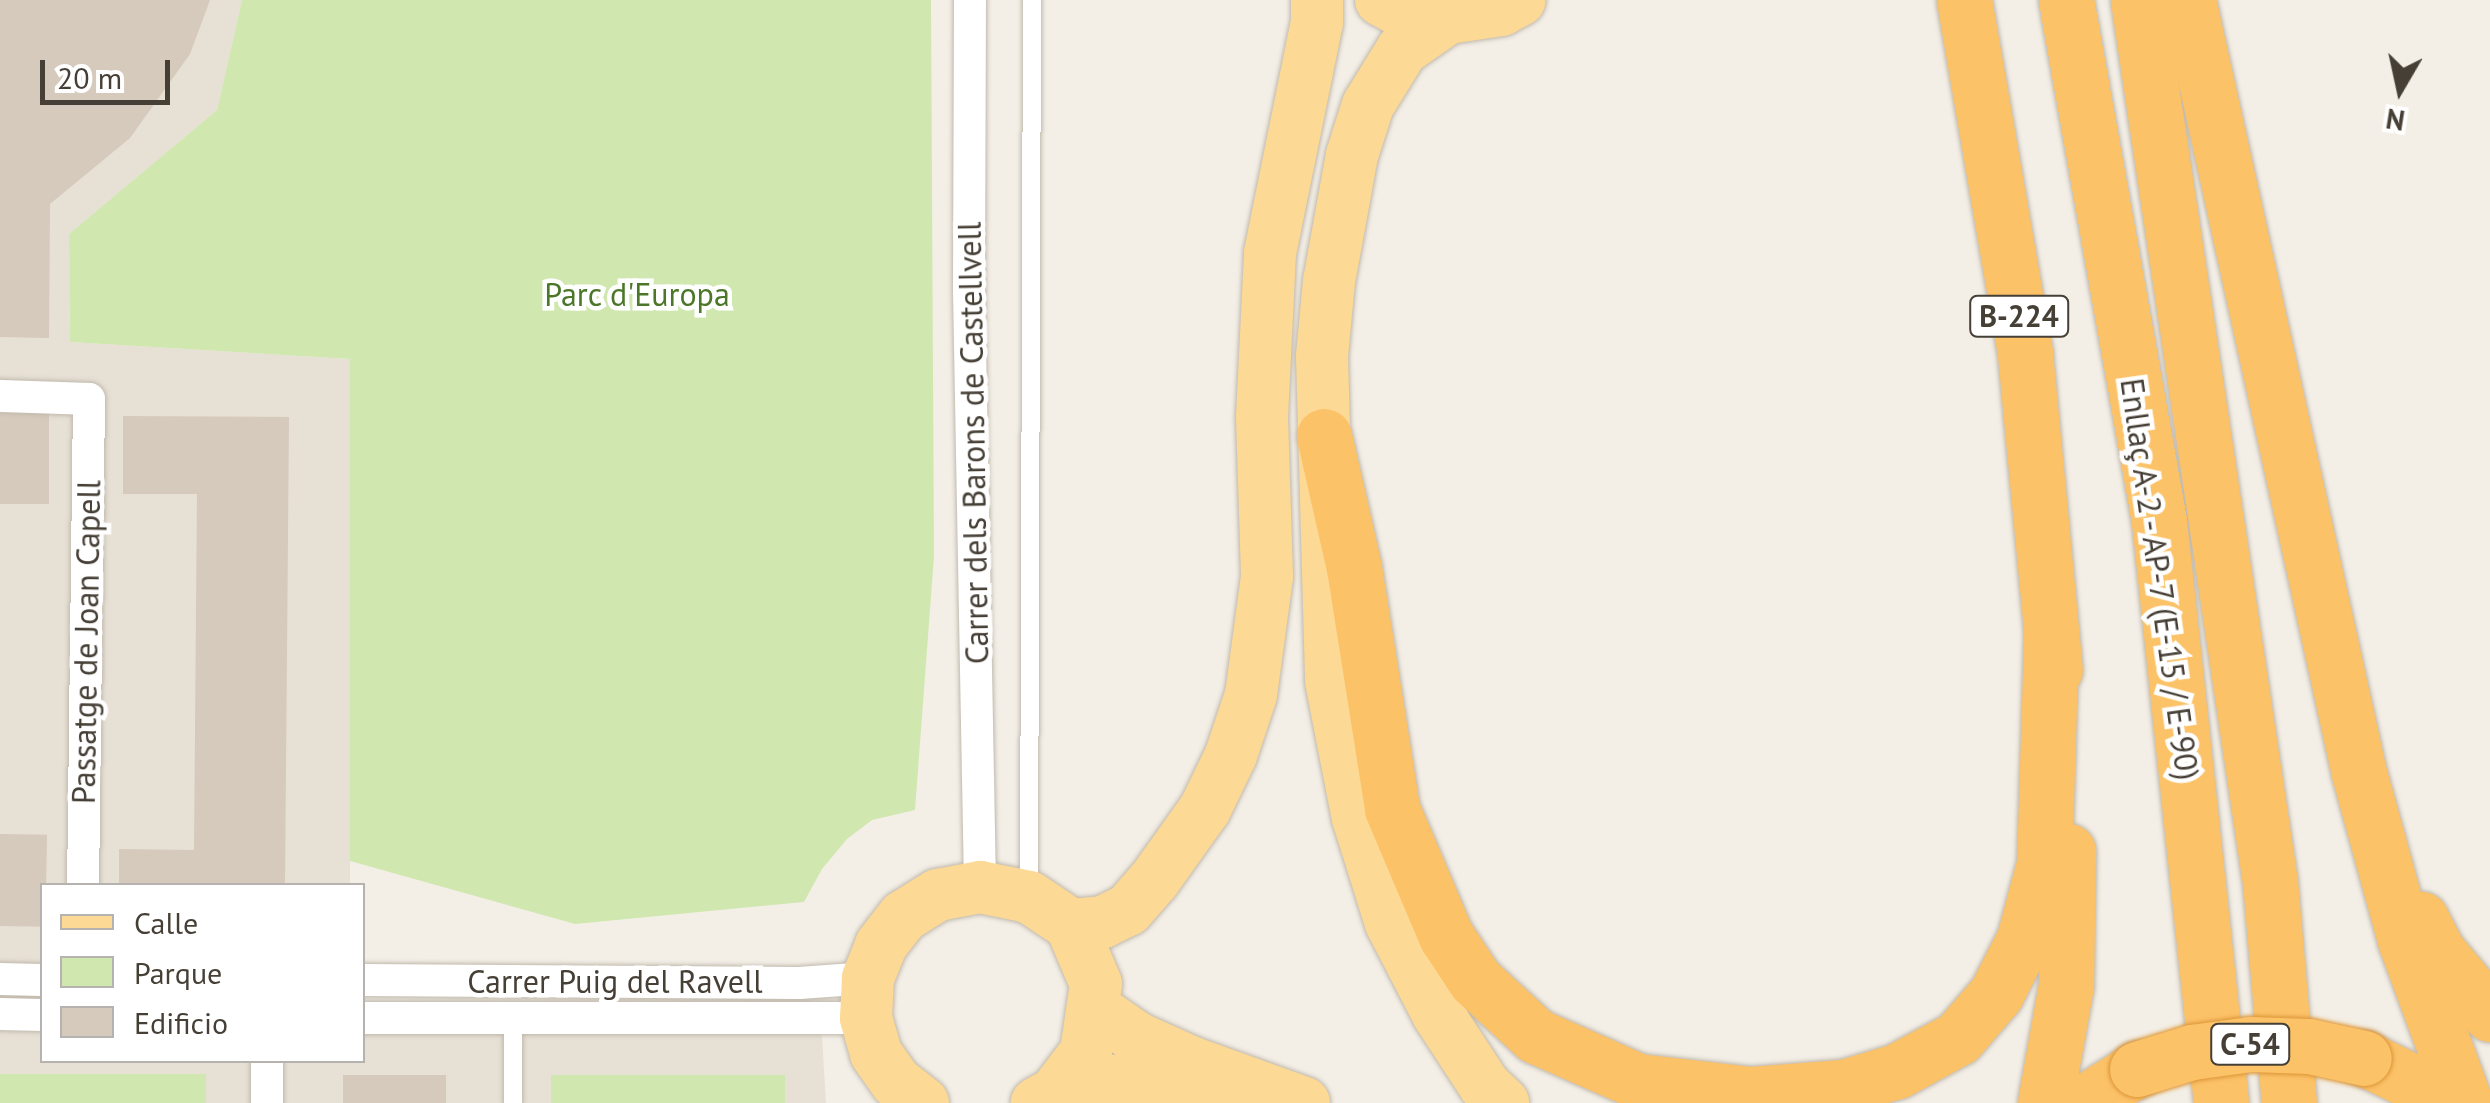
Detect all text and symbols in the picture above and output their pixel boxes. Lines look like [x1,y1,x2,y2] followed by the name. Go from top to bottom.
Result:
[45,40,175,102] scale bar
[2350,40,2450,140] north arrow
[57,58,122,97] text: 20 m
[2383,100,2407,140] text: N
[950,221,996,665] street label: Carrer dels Barons de Castellvell
[544,275,730,313] park label: Parc d'Europa
[1969,291,2069,341] road number: B-224
[2112,371,2208,787] street label: Enllaç A-2 - AP-7 (E-15 / E-90)
[64,480,108,804] street label: Passatge de Joan Capell
[40,883,365,1063] legend
[134,903,198,942] text: Calle
[134,953,222,992] text: Parque
[467,962,763,1000] street label: Carrer Puig del Ravell
[134,1003,228,1042] text: Edificio
[2210,1019,2290,1069] road number: C-54

